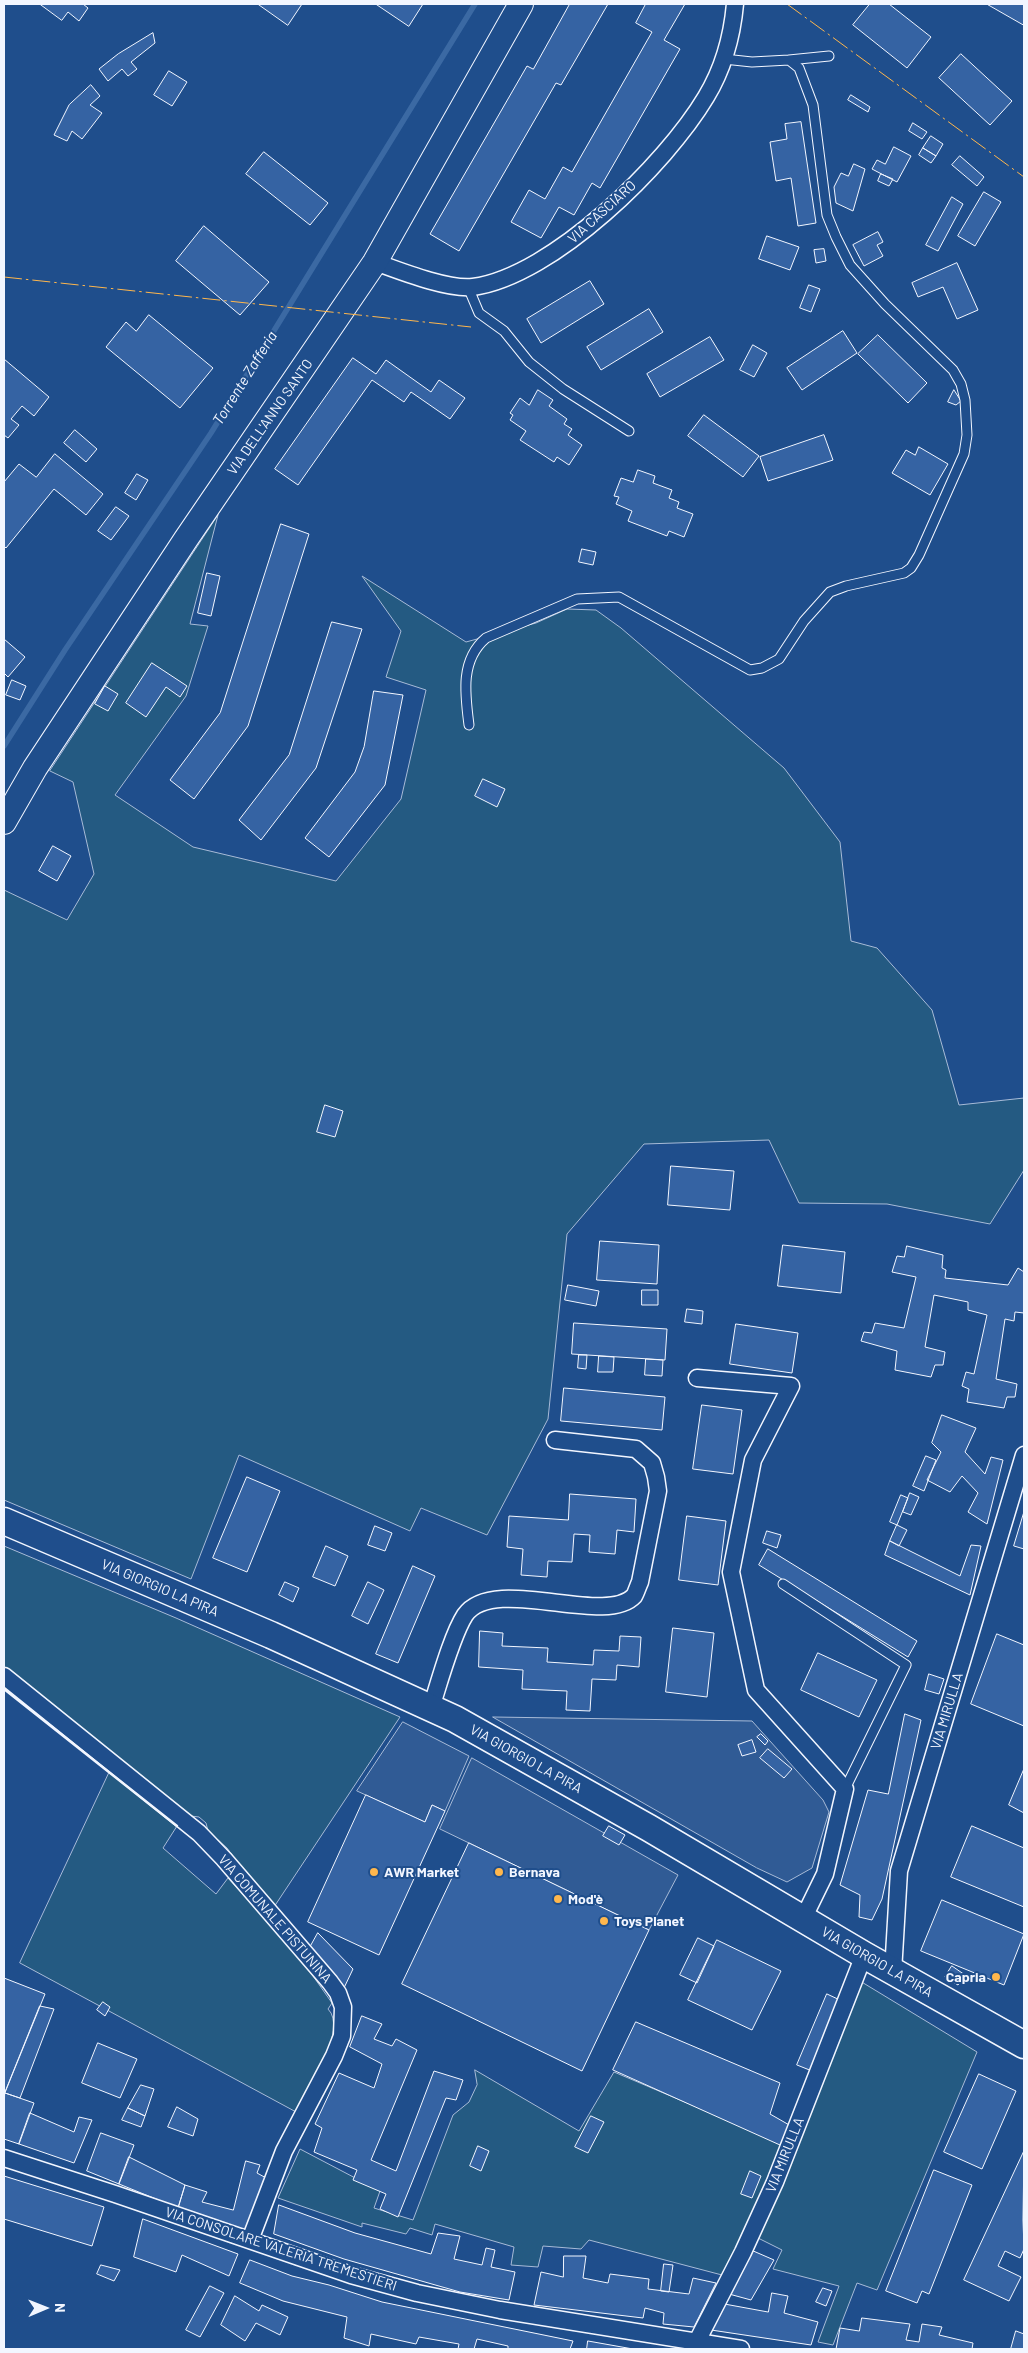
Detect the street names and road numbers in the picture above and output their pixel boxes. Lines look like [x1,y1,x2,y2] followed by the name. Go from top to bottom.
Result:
[565,177,639,247] street label: VIA CASCIARO
[224,356,316,478] street label: VIA DELL'ANNO SANTO
[99,1556,221,1620] street label: VIA GIORGIO LA PIRA
[927,1671,967,1751] street label: VIA MIRULLA
[467,1721,585,1797] street label: VIA GIORGIO LA PIRA
[215,1851,335,1987] street label: VIA COMUNALE PISTUNINA
[818,1923,936,2001] street label: VIA GIORGIO LA PIRA
[762,2115,808,2195] street label: VIA MIRULLA
[163,2204,399,2294] street label: VIA CONSOLARE VALERIA TREMESTIERI

